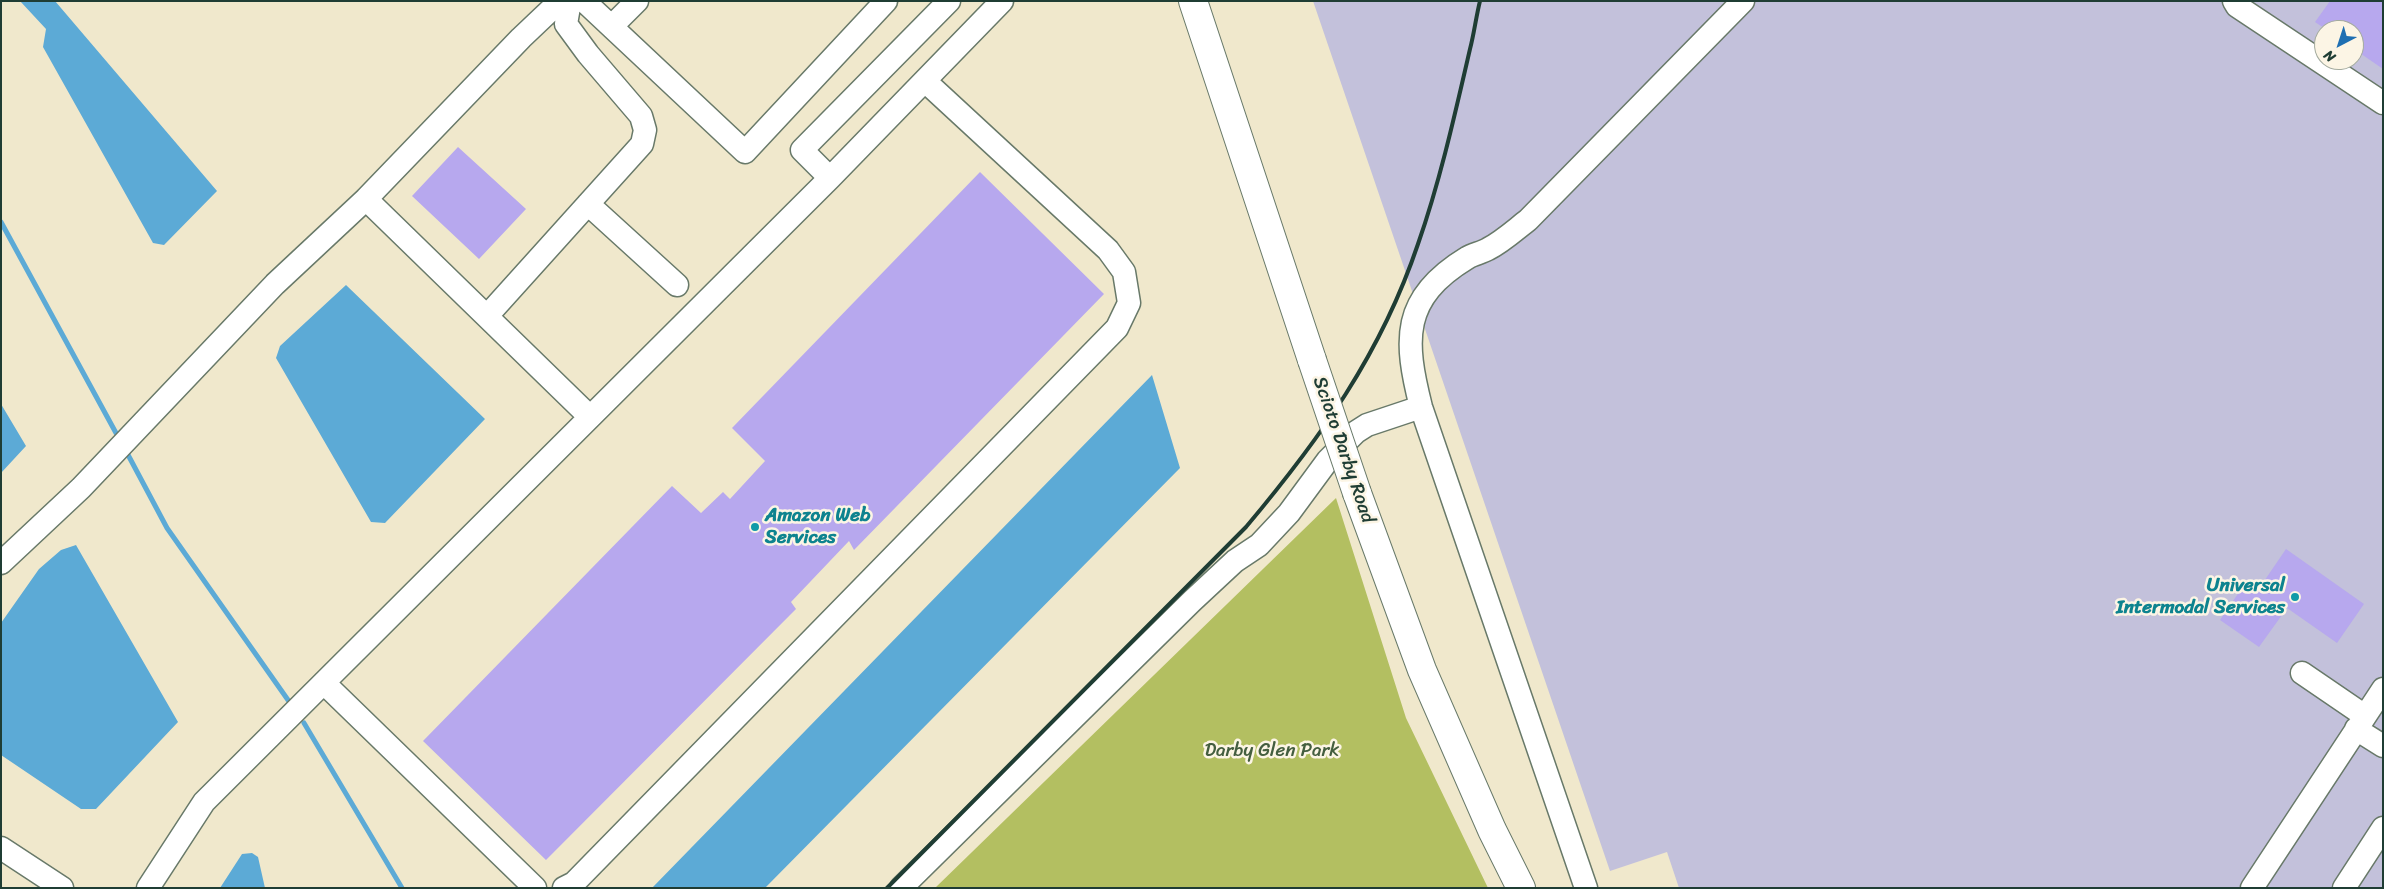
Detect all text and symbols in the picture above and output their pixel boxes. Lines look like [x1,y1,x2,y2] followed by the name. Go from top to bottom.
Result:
[2314,20,2364,70] north arrow
[2318,43,2341,69] text: N
[1307,374,1379,526] street label: Scioto Darby Road
[765,505,870,549] place label: Amazon Web Services
[749,521,761,533] marker: Amazon Web Services
[2116,575,2285,619] place label: Universal Intermodal Services
[2289,591,2301,603] marker: Universal Intermodal Services
[1205,740,1339,762] park label: Darby Glen Park

